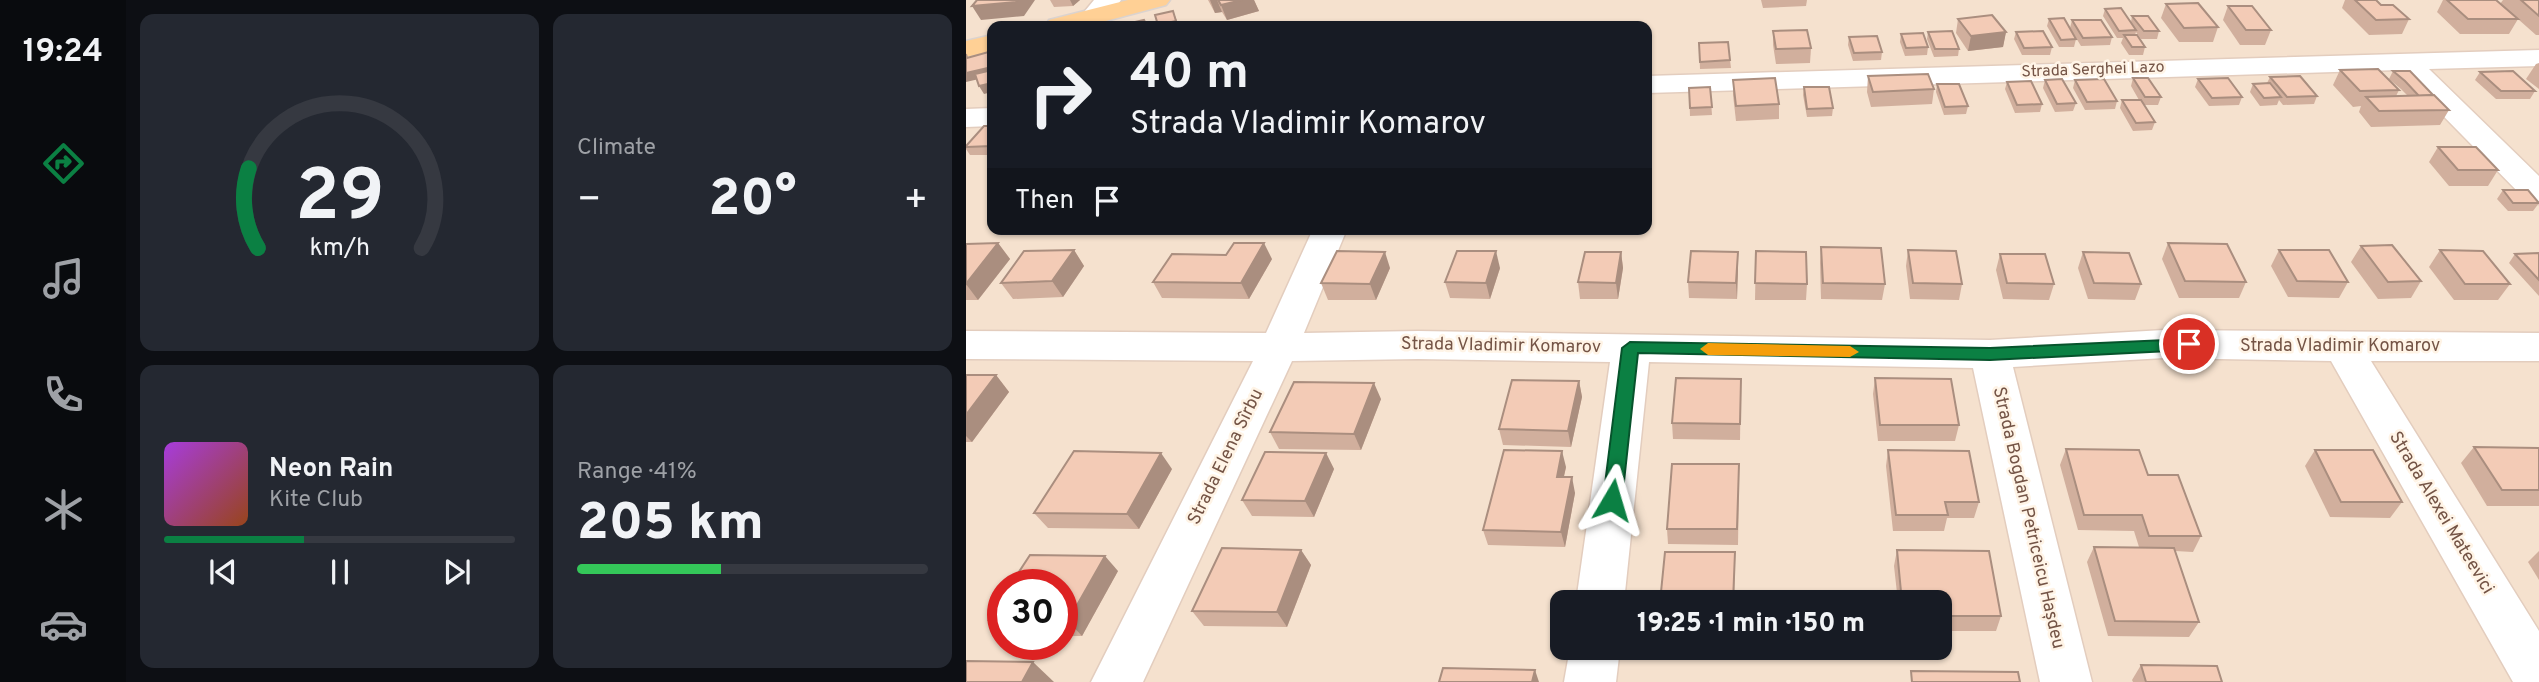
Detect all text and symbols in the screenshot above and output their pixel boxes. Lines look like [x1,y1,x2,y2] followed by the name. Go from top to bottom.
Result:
[23,33,103,73] text: 19:24
[1130,44,1249,106] text: 40 m
[1015,49,1106,140] icon: right
[2021,58,2165,82] street label: Strada Serghei Lazo
[1130,105,1486,145] text: Strada Vladimir Komarov
[577,134,656,163] text: Climate
[39,139,88,188] icon: directions
[295,155,384,247] text: 29
[708,168,797,234] text: 20°
[577,177,602,226] text: −
[903,177,928,226] text: +
[1088,182,1126,220] icon: arrive
[1015,185,1074,218] text: Then
[309,233,370,265] text: km/h
[39,254,88,303] icon: music
[2159,314,2219,374] pin
[2170,325,2208,363] icon: arrive
[1401,333,1601,359] street label: Strada Vladimir Komarov
[2240,335,2440,358] street label: Strada Vladimir Komarov
[39,370,88,419] icon: phone
[1183,385,1269,529] street label: Strada Elena Sîrbu
[1987,385,2069,651] street label: Strada Bogdan Petriceicu Hașdeu
[2383,427,2499,599] street label: Strada Alexei Mateevici
[269,453,394,486] text: Neon Rain
[577,458,697,487] text: Range · 41%
[1575,463,1649,537] position arrow
[39,485,88,534] icon: climate
[269,486,363,515] text: Kite Club
[577,492,764,558] text: 205 km
[204,553,242,591] icon: previous
[321,553,359,591] icon: pause
[438,553,476,591] icon: next
[987,569,1078,660] speed limit sign: 30
[39,600,88,649] icon: car
[1637,608,1865,641] text: 19:25 · 1 min · 150 m

